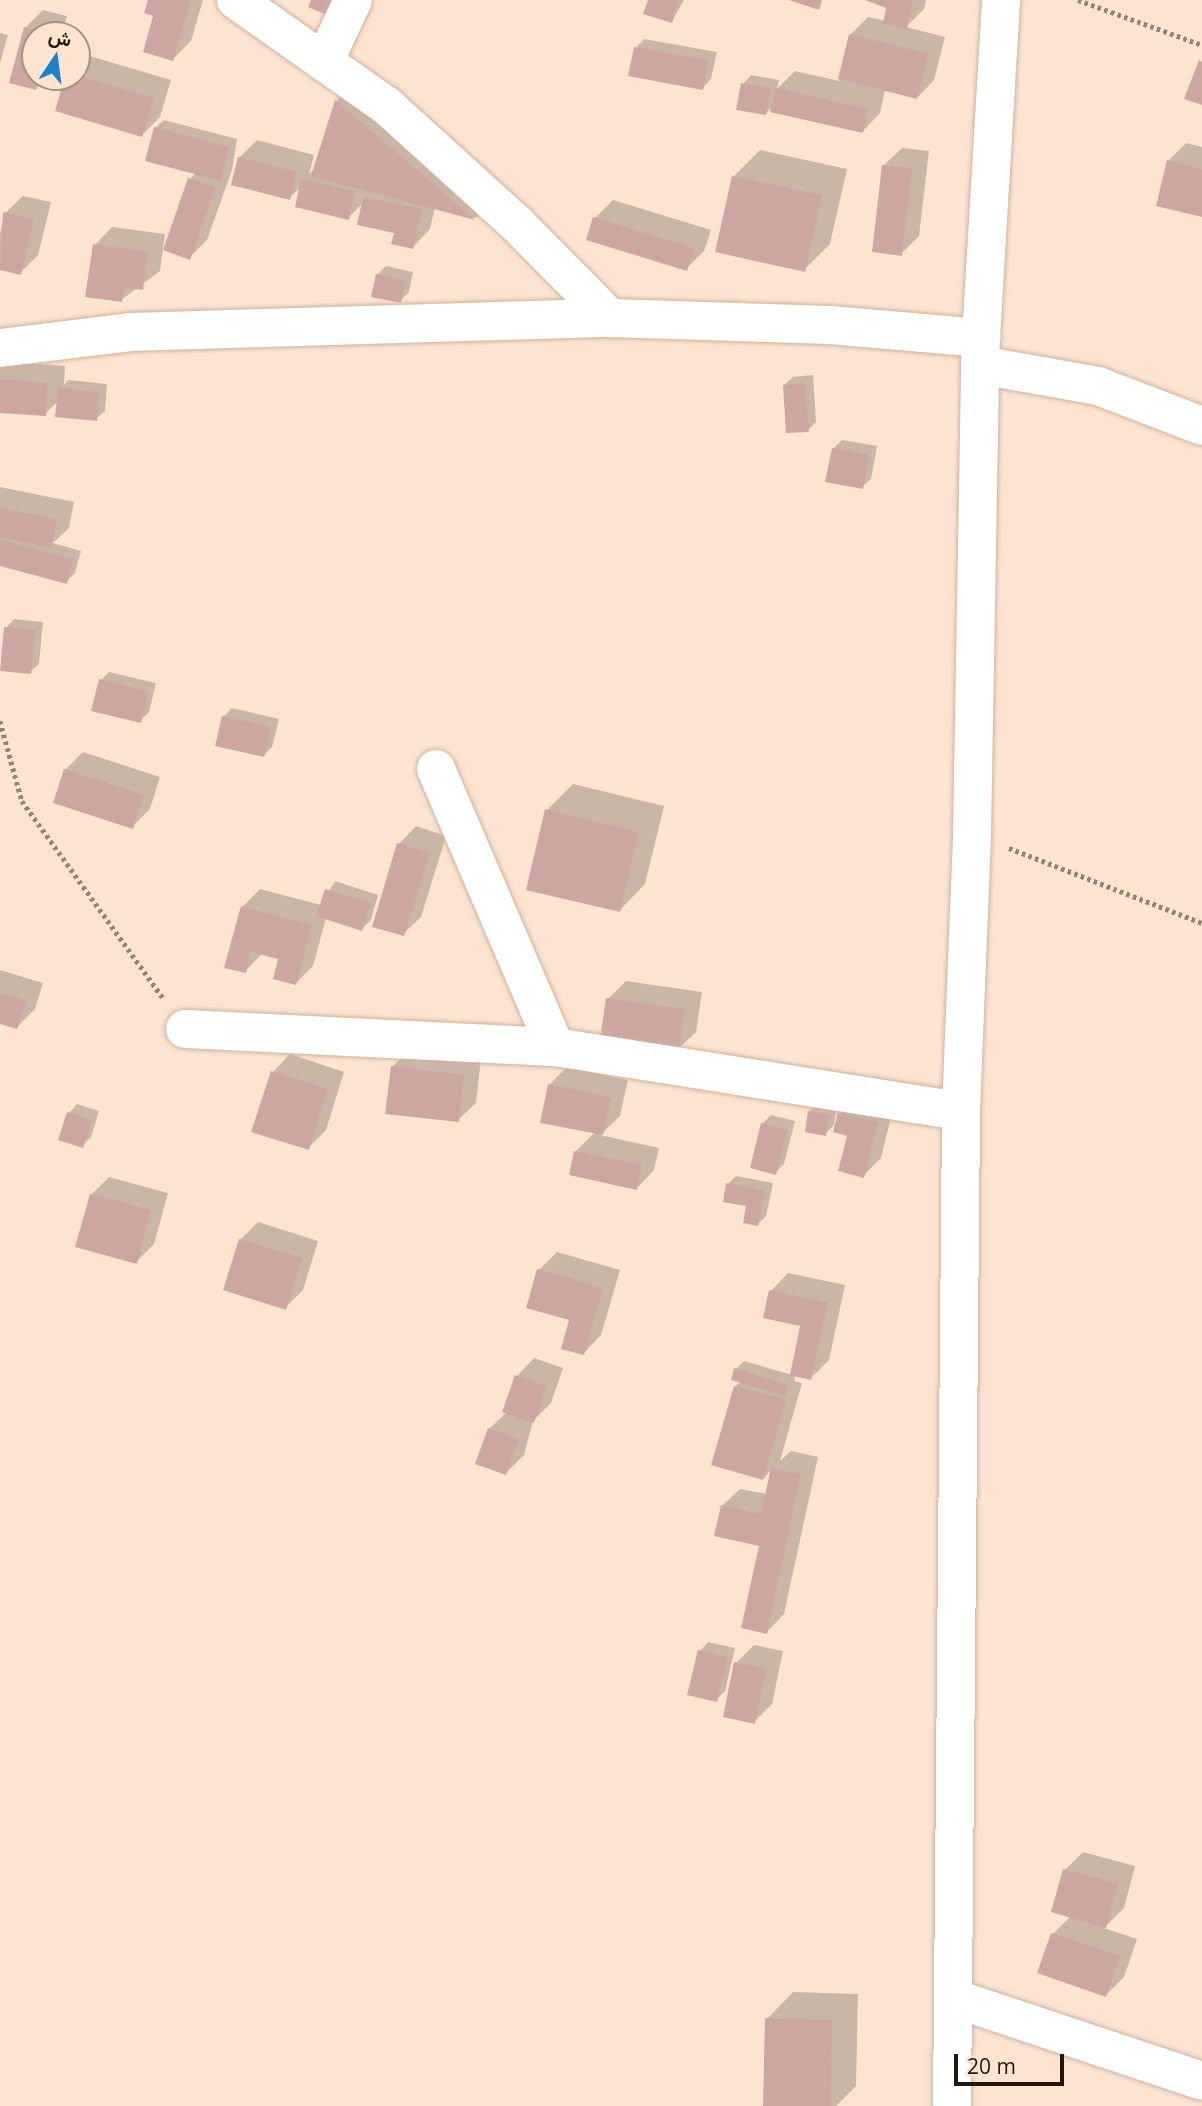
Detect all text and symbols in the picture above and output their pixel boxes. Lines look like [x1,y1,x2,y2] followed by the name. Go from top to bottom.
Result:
[21,21,91,91] north arrow
[46,22,74,53] text: ش
[957,2039,1067,2084] scale bar
[967,2052,1016,2080] text: 20 m

